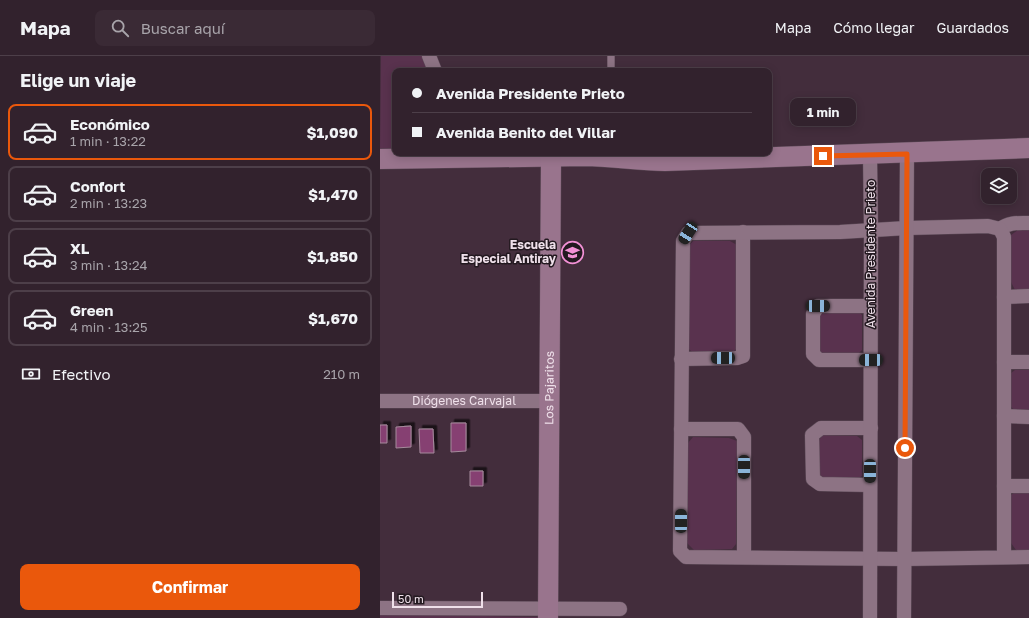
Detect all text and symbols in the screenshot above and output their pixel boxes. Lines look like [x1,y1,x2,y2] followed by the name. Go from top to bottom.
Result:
[95,10,375,46] search box
[20,16,71,39] text: Mapa
[109,17,131,39] icon: search
[141,19,225,37] text: Buscar aquí
[775,19,811,36] text: Mapa
[833,19,914,36] text: Cómo llegar
[936,19,1009,36] text: Guardados
[20,69,136,91] text: Elige un viaje
[436,84,625,102] text: Avenida Presidente Prieto
[790,98,856,126] callout: 1 min
[807,104,839,120] text: 1 min
[22,114,58,150] icon: car
[70,115,150,133] text: Económico
[306,123,358,141] text: $1,090
[436,123,616,141] text: Avenida Benito del Villar
[70,133,146,149] text: 1 min · 13:22
[814,147,832,165] route end
[981,168,1017,204] map controls
[981,168,1017,204] button: layers
[22,176,58,212] icon: car
[70,177,125,195] text: Confort
[863,180,878,328] street label: Avenida Presidente Prieto
[308,185,358,203] text: $1,470
[70,195,147,211] text: 2 min · 13:23
[676,220,700,246] car
[461,237,557,266] place label: Escuela Especial Antiray
[22,238,58,274] icon: car
[70,239,89,257] text: XL
[559,239,585,265] school or university icon: Escuela Especial Antiray
[307,247,358,265] text: $1,850
[70,257,148,273] text: 3 min · 13:24
[22,300,58,336] icon: car
[806,300,830,312] car
[70,301,113,319] text: Green
[308,309,358,327] text: $1,670
[70,319,147,335] text: 4 min · 13:25
[541,351,557,425] street label: Los Pajaritos
[711,352,735,364] car
[859,354,883,366] car
[20,363,42,385] icon: cash
[52,365,110,383] text: Efectivo
[323,366,360,382] text: 210 m
[412,393,516,408] street label: Diógenes Carvajal
[896,439,914,457] route start
[738,455,750,479] car
[864,459,876,483] car
[675,509,687,533] car
[20,564,360,610] button: Confirmar
[392,590,483,609] scale bar
[398,592,424,605] text: 50 m

